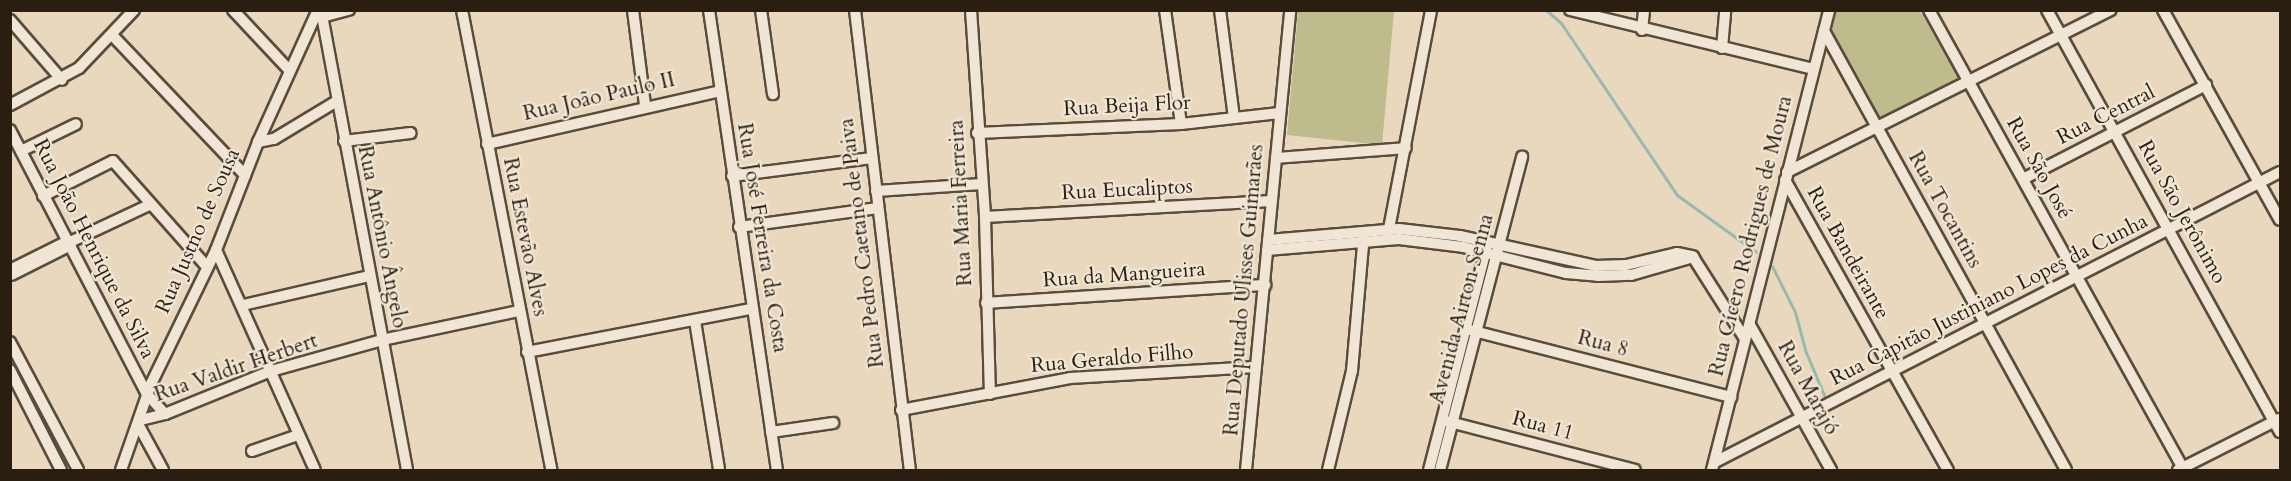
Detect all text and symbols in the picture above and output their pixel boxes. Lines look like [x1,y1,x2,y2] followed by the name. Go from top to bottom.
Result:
[521,67,677,127] street label: Rua João Paulo II
[2053,79,2159,151] street label: Rua Central
[1063,90,1191,122] street label: Rua Beija Flor
[1704,93,1798,379] street label: Rua Cícero Rodrigues de Moura
[2001,113,2077,223] street label: Rua São José
[834,117,890,369] street label: Rua Pedro Caetano de Paiva
[944,119,978,287] street label: Rua Maria Ferreira
[731,121,793,355] street label: Rua José Ferreira da Costa
[28,135,160,363] street label: Rua João Henrique da Silva
[2132,136,2232,288] street label: Rua São Jerônimo
[1219,143,1269,437] street label: Rua Deputado Ulisses Guimarães
[352,144,412,330] street label: Rua Antônio Ângelo
[150,145,246,317] street label: Rua Justno de Sousa
[1903,147,1987,273] street label: Rua Tocantins
[497,155,553,319] street label: Rua Estevão Alves
[1061,174,1193,206] street label: Rua Eucaliptos
[1801,182,1895,324] street label: Rua Bandeirante
[1826,209,2152,391] street label: Rua Capitão Justiniano Lopes da Cunha
[1424,211,1500,407] street label: Avenida Airton Senna
[1042,257,1206,293] street label: Rua da Mangueira
[1575,325,1631,363] street label: Rua 8
[151,328,321,408] street label: Rua Valdir Herbert
[1772,337,1844,439] street label: Rua Marajó
[1030,339,1194,379] street label: Rua Geraldo Filho
[1510,406,1576,446] street label: Rua 11

